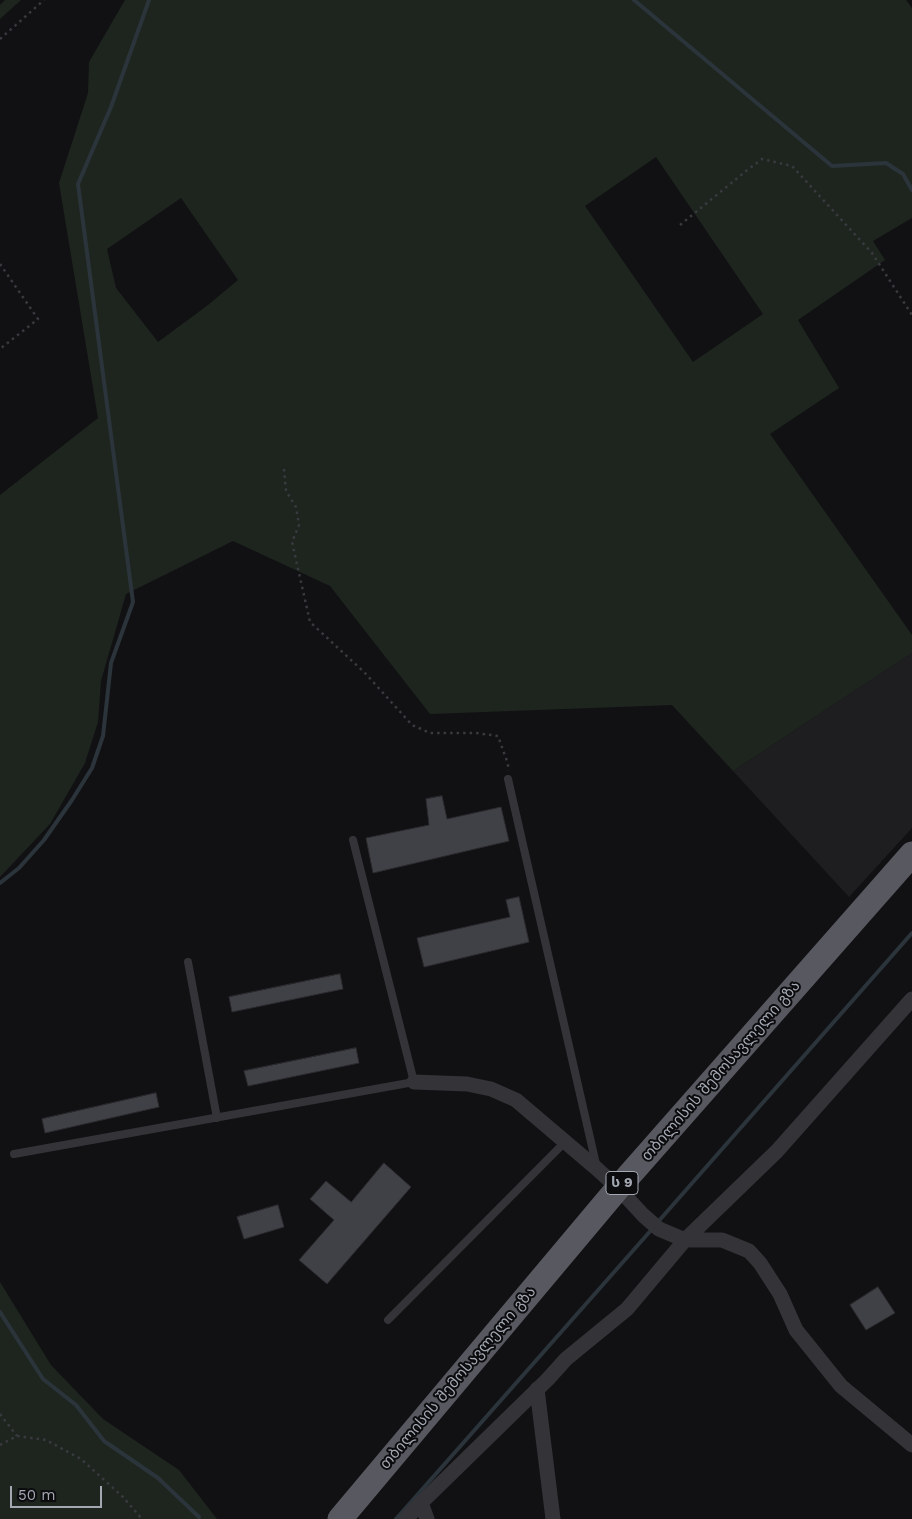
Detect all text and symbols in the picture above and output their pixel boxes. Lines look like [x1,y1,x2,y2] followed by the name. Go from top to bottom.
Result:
[638,977,804,1165] street label: თბილისის შემოსავლელი გზა
[606,1172,638,1194] road number: ს 9
[376,1283,540,1473] street label: თბილისის შემოსავლელი გზა
[12,1476,105,1508] scale bar
[18,1486,55,1504] text: 50 m

